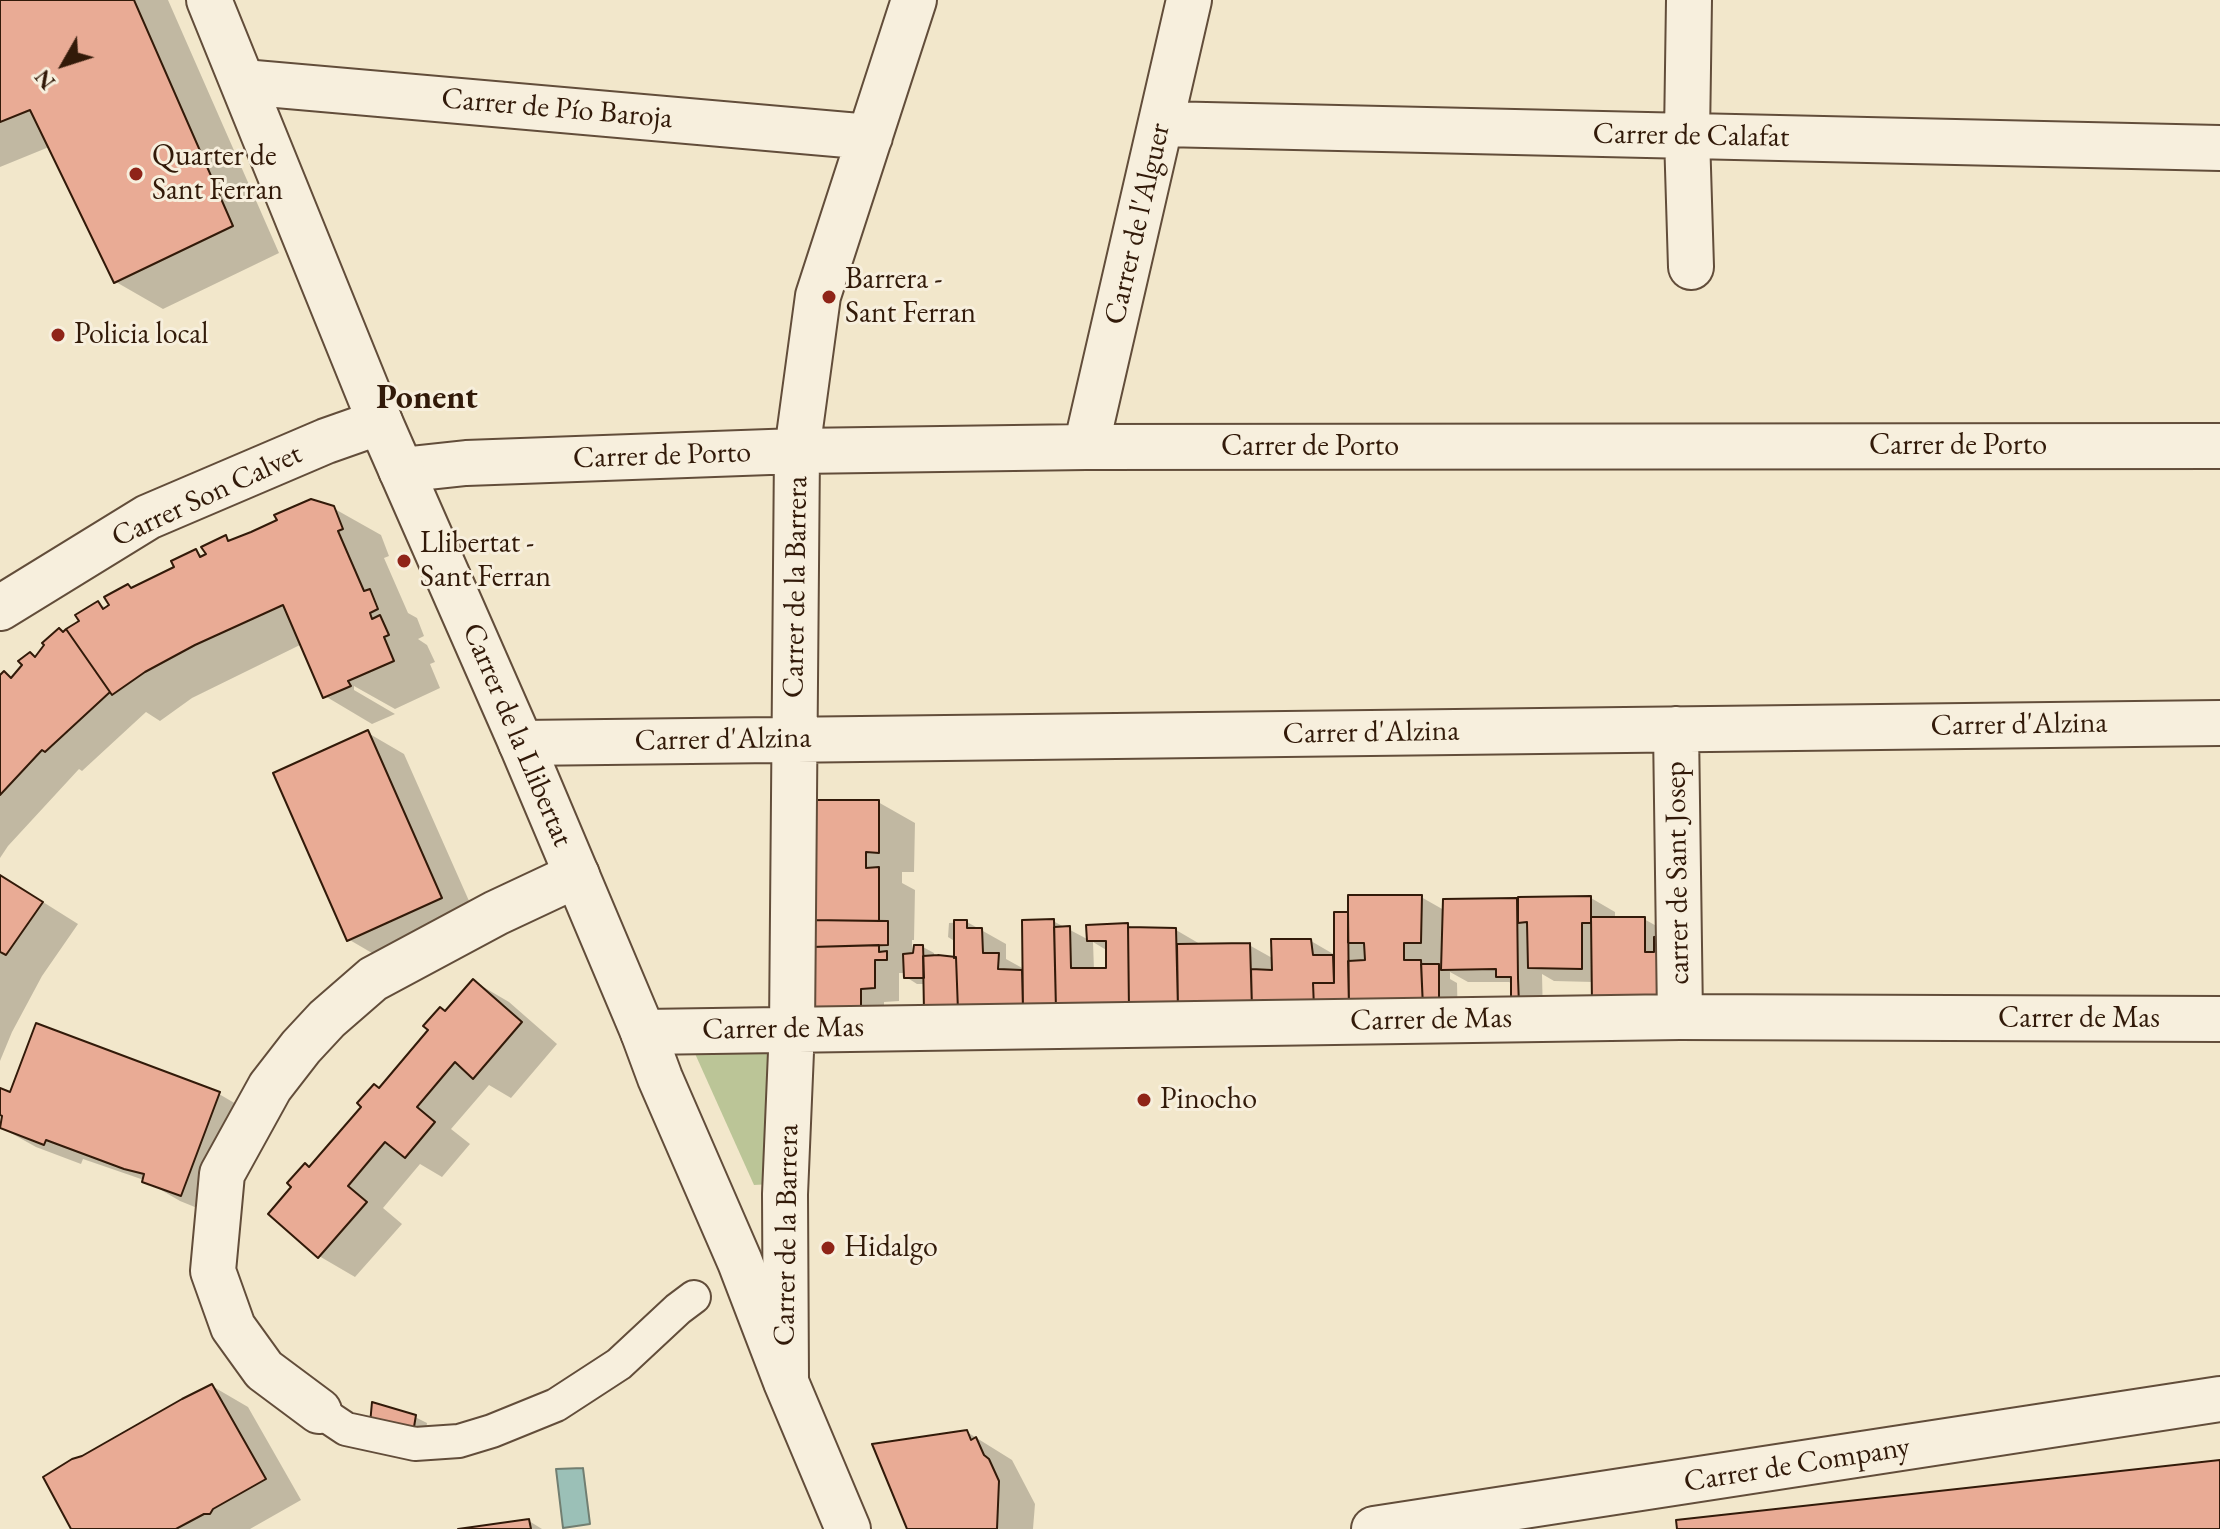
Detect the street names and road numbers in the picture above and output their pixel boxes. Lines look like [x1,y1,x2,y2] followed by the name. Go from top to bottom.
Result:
[440,81,674,137] street label: Carrer de Pío Baroja
[1592,116,1790,156] street label: Carrer de Calafat
[1097,120,1179,328] street label: Carrer de l'Alguer
[1869,428,2047,464] street label: Carrer de Porto
[1221,429,1399,465] street label: Carrer de Porto
[572,435,752,477] street label: Carrer de Porto
[106,436,308,556] street label: Carrer Son Calvet
[776,476,816,698] street label: Carrer de la Barrera
[454,618,580,852] street label: Carrer de la Llibertat
[1930,705,2108,745] street label: Carrer d'Alzina
[1282,713,1460,753] street label: Carrer d'Alzina
[634,720,812,760] street label: Carrer d'Alzina
[1658,761,1698,985] street label: carrer de Sant Josep
[1350,1001,1512,1039] street label: Carrer de Mas
[1998,1001,2160,1037] street label: Carrer de Mas
[702,1010,864,1048] street label: Carrer de Mas
[767,1124,807,1346] street label: Carrer de la Barrera
[1682,1429,1912,1501] street label: Carrer de Company

